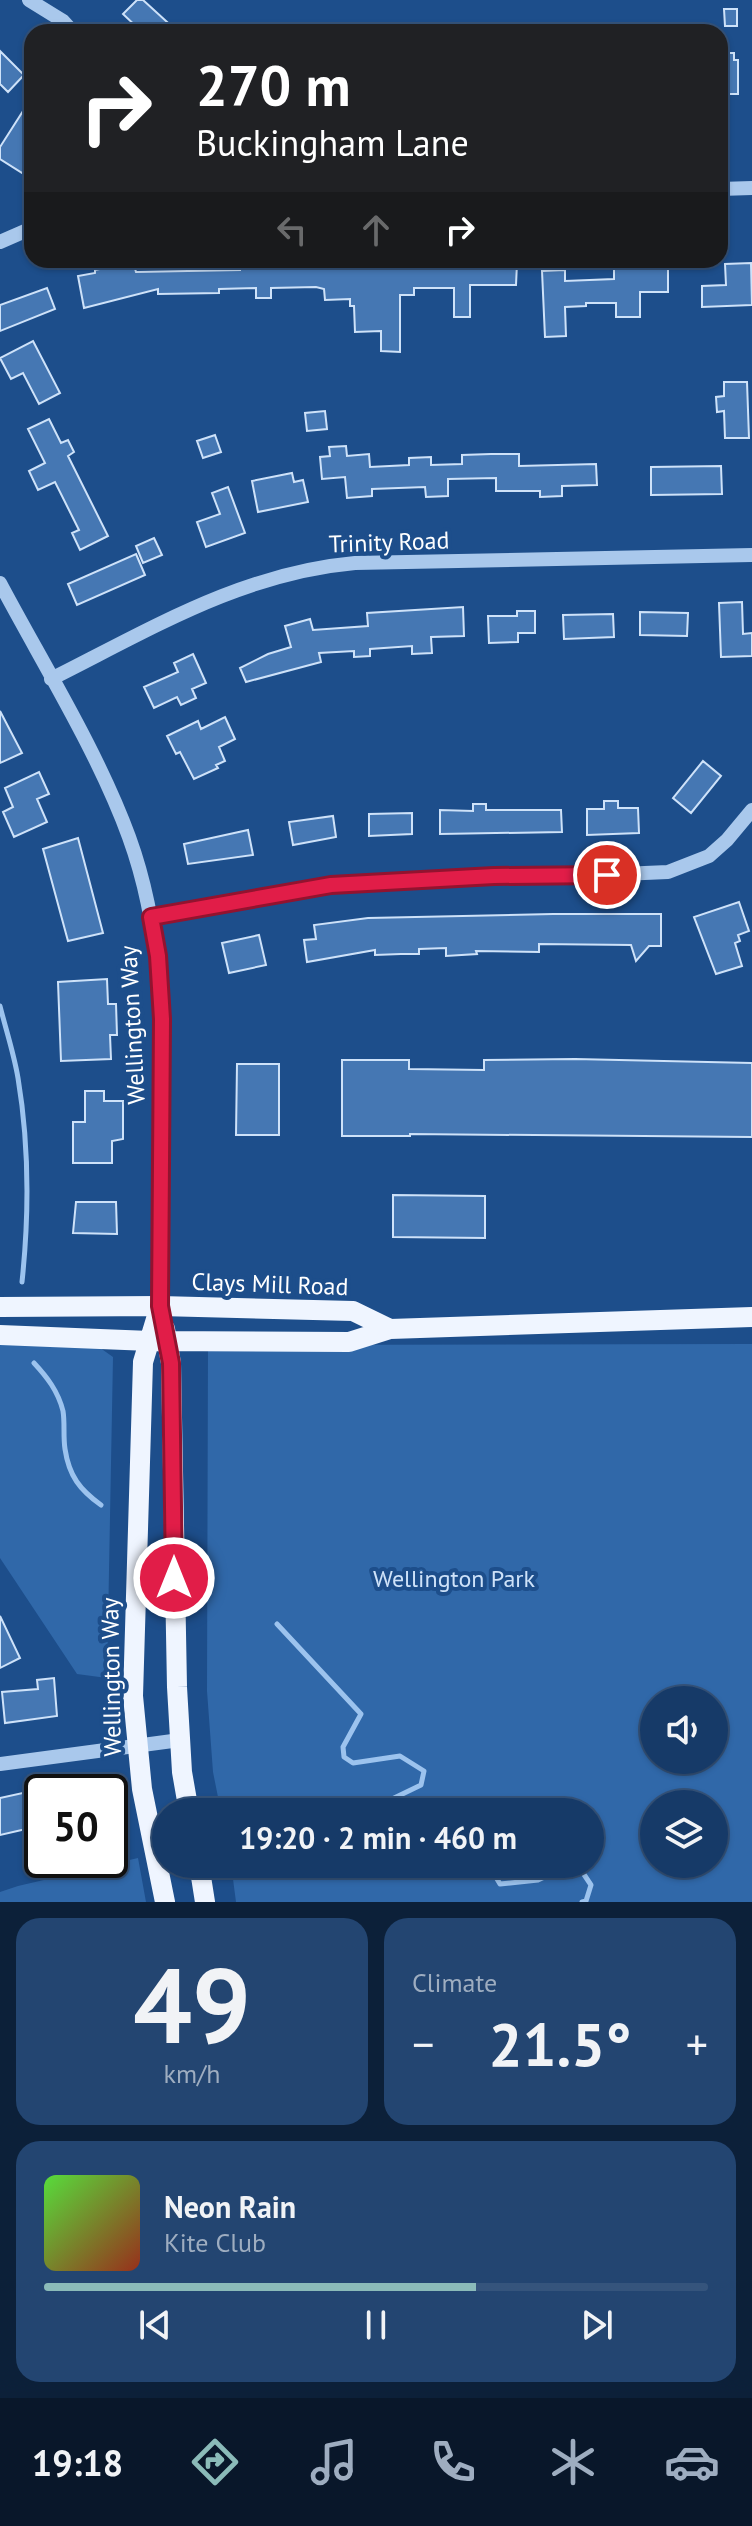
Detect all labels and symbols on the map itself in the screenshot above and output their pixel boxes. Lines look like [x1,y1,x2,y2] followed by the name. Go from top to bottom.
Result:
[328,524,450,560] street label: Trinity Road
[573,841,641,909] pin
[112,945,152,1105] street label: Wellington Way
[191,1266,349,1302] street label: Clays Mill Road
[132,1536,216,1620] position arrow
[373,1563,535,1594] park label: Wellington Park
[94,1597,128,1757] street label: Wellington Way
[24,1774,128,1878] speed limit sign: 50

